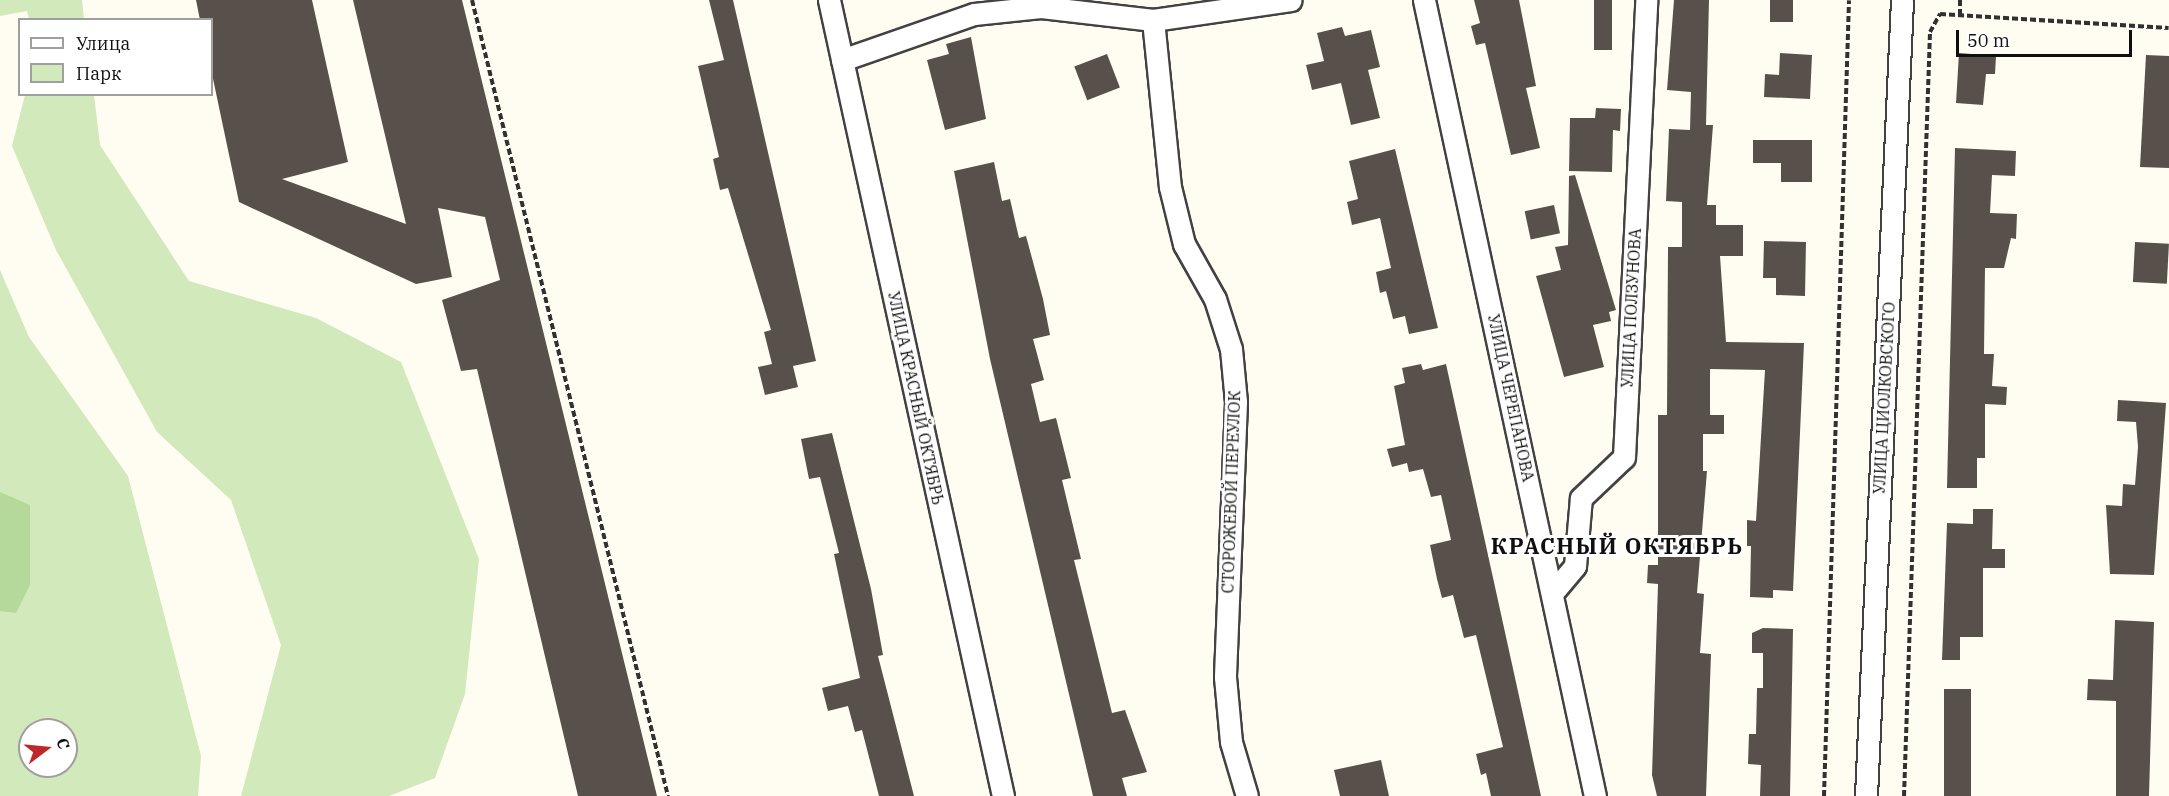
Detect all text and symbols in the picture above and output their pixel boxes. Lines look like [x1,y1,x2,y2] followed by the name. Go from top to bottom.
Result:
[18,18,213,96] legend
[1959,18,2134,56] scale bar
[1967,29,2010,52] text: 50 m
[76,32,130,55] text: Улица
[76,62,122,85] text: Парк
[1617,228,1645,388] street label: УЛИЦА ПОЛЗУНОВА
[884,290,948,506] street label: УЛИЦА КРАСНЫЙ ОКТЯБРЬ
[1869,301,1899,495] street label: УЛИЦА ЦИОЛКОВСКОГО
[1484,312,1538,484] street label: УЛИЦА ЧЕРЕПАНОВА
[1218,390,1244,594] street label: СТОРОЖЕВОЙ ПЕРЕУЛОК
[1491,533,1743,559] district label: КРАСНЫЙ ОКТЯБРЬ
[18,718,78,778] north arrow
[52,736,74,751] text: С

